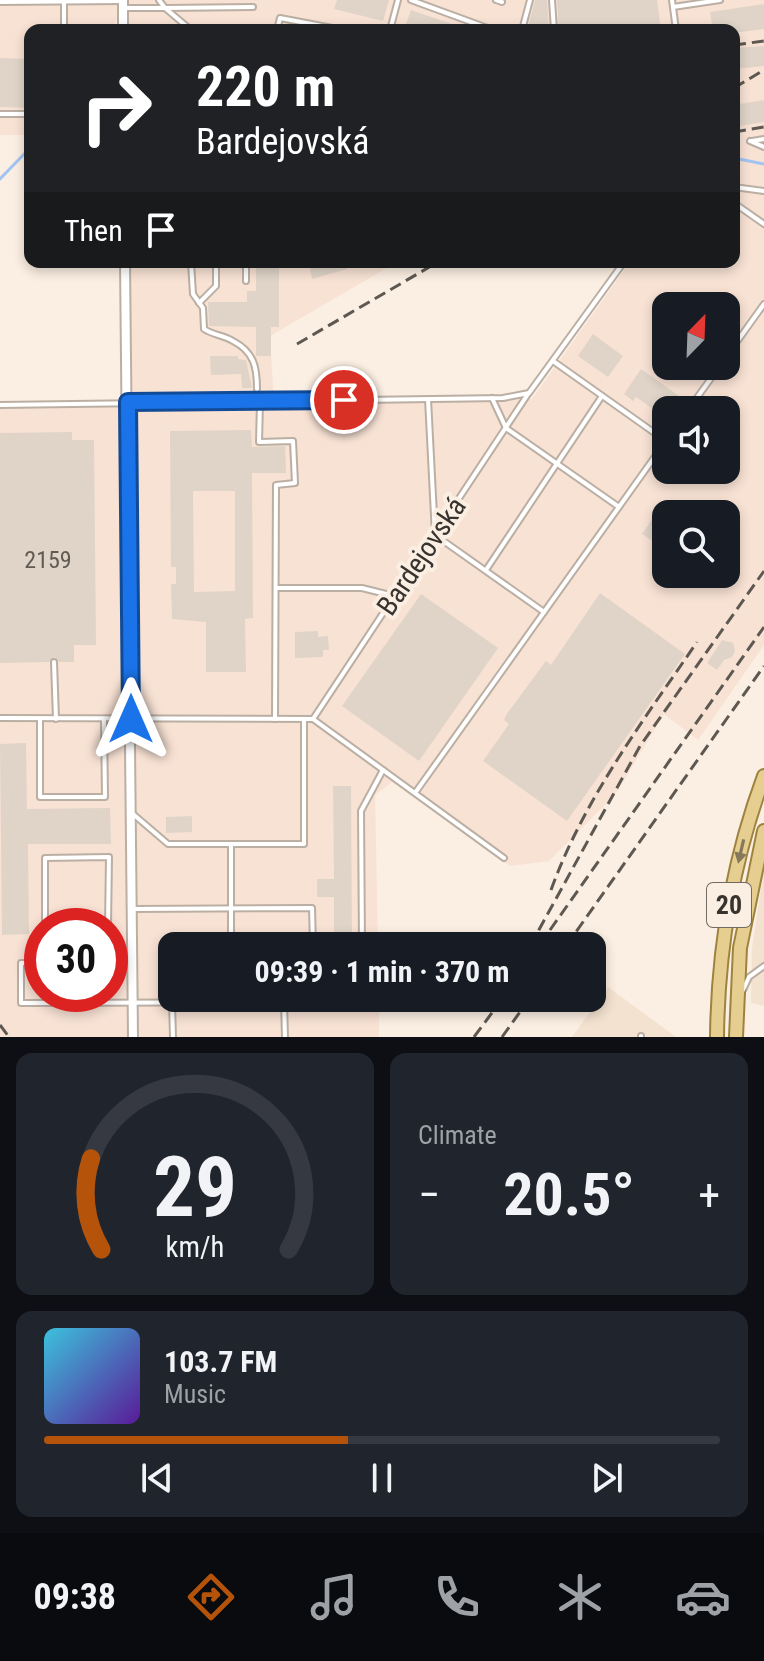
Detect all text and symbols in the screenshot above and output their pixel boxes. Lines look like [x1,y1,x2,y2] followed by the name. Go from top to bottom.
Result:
[196,54,335,120] text: 220 m
[64,56,168,160] icon: right
[196,121,369,163] text: Bardejovská
[139,208,183,252] icon: arrive
[64,213,123,248] text: Then
[652,292,740,380] north arrow
[652,292,740,588] map controls
[310,366,378,434] pin
[322,378,366,422] icon: arrive
[652,396,740,484] button: sound
[370,491,473,621] street label: Bardejovská
[652,500,740,588] button: search
[24,546,72,574] house number: 2159
[89,677,173,761] position arrow
[734,838,746,863] one-way arrow
[707,883,751,927] road number: 20
[24,908,128,1012] speed limit sign: 30
[255,954,509,989] text: 09:39 · 1 min · 370 m
[418,1120,497,1150] text: Climate
[153,1139,237,1236] text: 29
[503,1159,635,1230] text: 20.5°
[418,1169,440,1221] text: −
[698,1169,720,1221] text: +
[166,1230,224,1264] text: km/h
[164,1344,277,1379] text: 103.7 FM
[164,1379,226,1409] text: Music
[135,1456,179,1500] icon: previous
[360,1456,404,1500] icon: pause
[585,1456,629,1500] icon: next
[183,1569,239,1625] icon: directions
[306,1569,362,1625] icon: music
[429,1569,485,1625] icon: phone
[552,1569,608,1625] icon: climate
[675,1569,731,1625] icon: car
[33,1576,116,1618] text: 09:38

